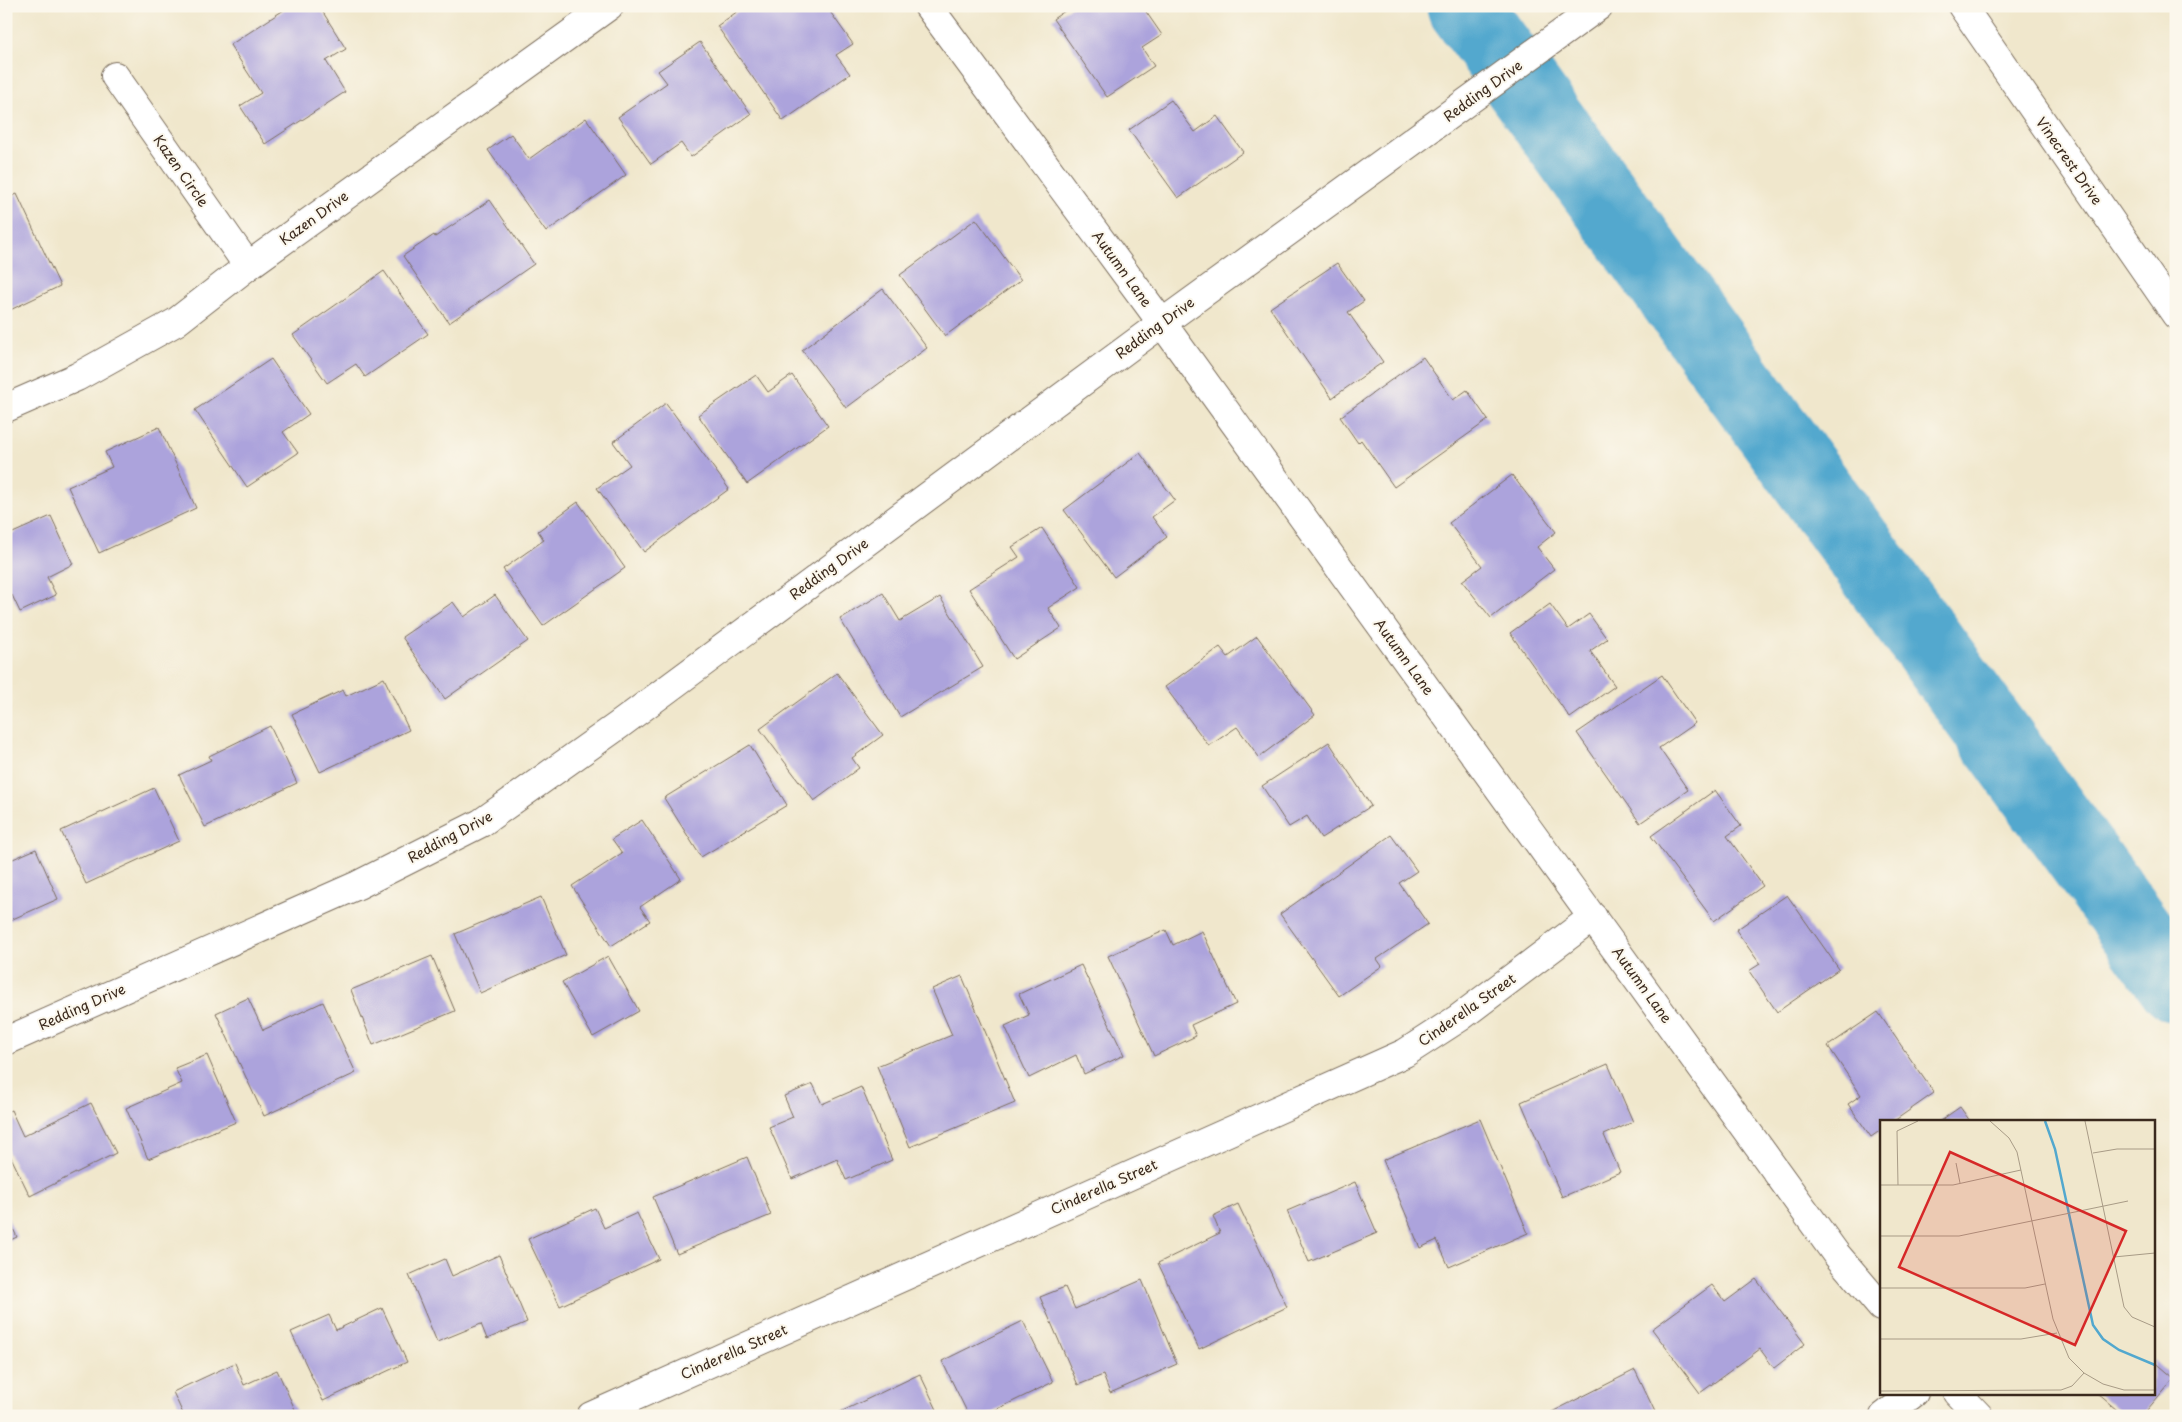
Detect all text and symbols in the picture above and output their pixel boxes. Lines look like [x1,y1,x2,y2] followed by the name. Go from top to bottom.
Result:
[1439,55,1527,126] street label: Redding Drive
[2031,113,2108,209] street label: Vinecrest Drive
[149,130,214,211] street label: Kazen Circle
[275,185,352,250] street label: Kazen Drive
[1087,226,1157,311] street label: Autumn Lane
[1111,292,1199,363] street label: Redding Drive
[785,533,873,604] street label: Redding Drive
[1369,614,1439,699] street label: Autumn Lane
[404,805,496,868] street label: Redding Drive
[1607,942,1677,1027] street label: Autumn Lane
[1414,968,1520,1051] street label: Cinderella Street
[35,978,129,1035] street label: Redding Drive
[1880,1120,2154,1394] inset map
[1047,1153,1161,1220] street label: Cinderella Street
[677,1318,791,1385] street label: Cinderella Street

